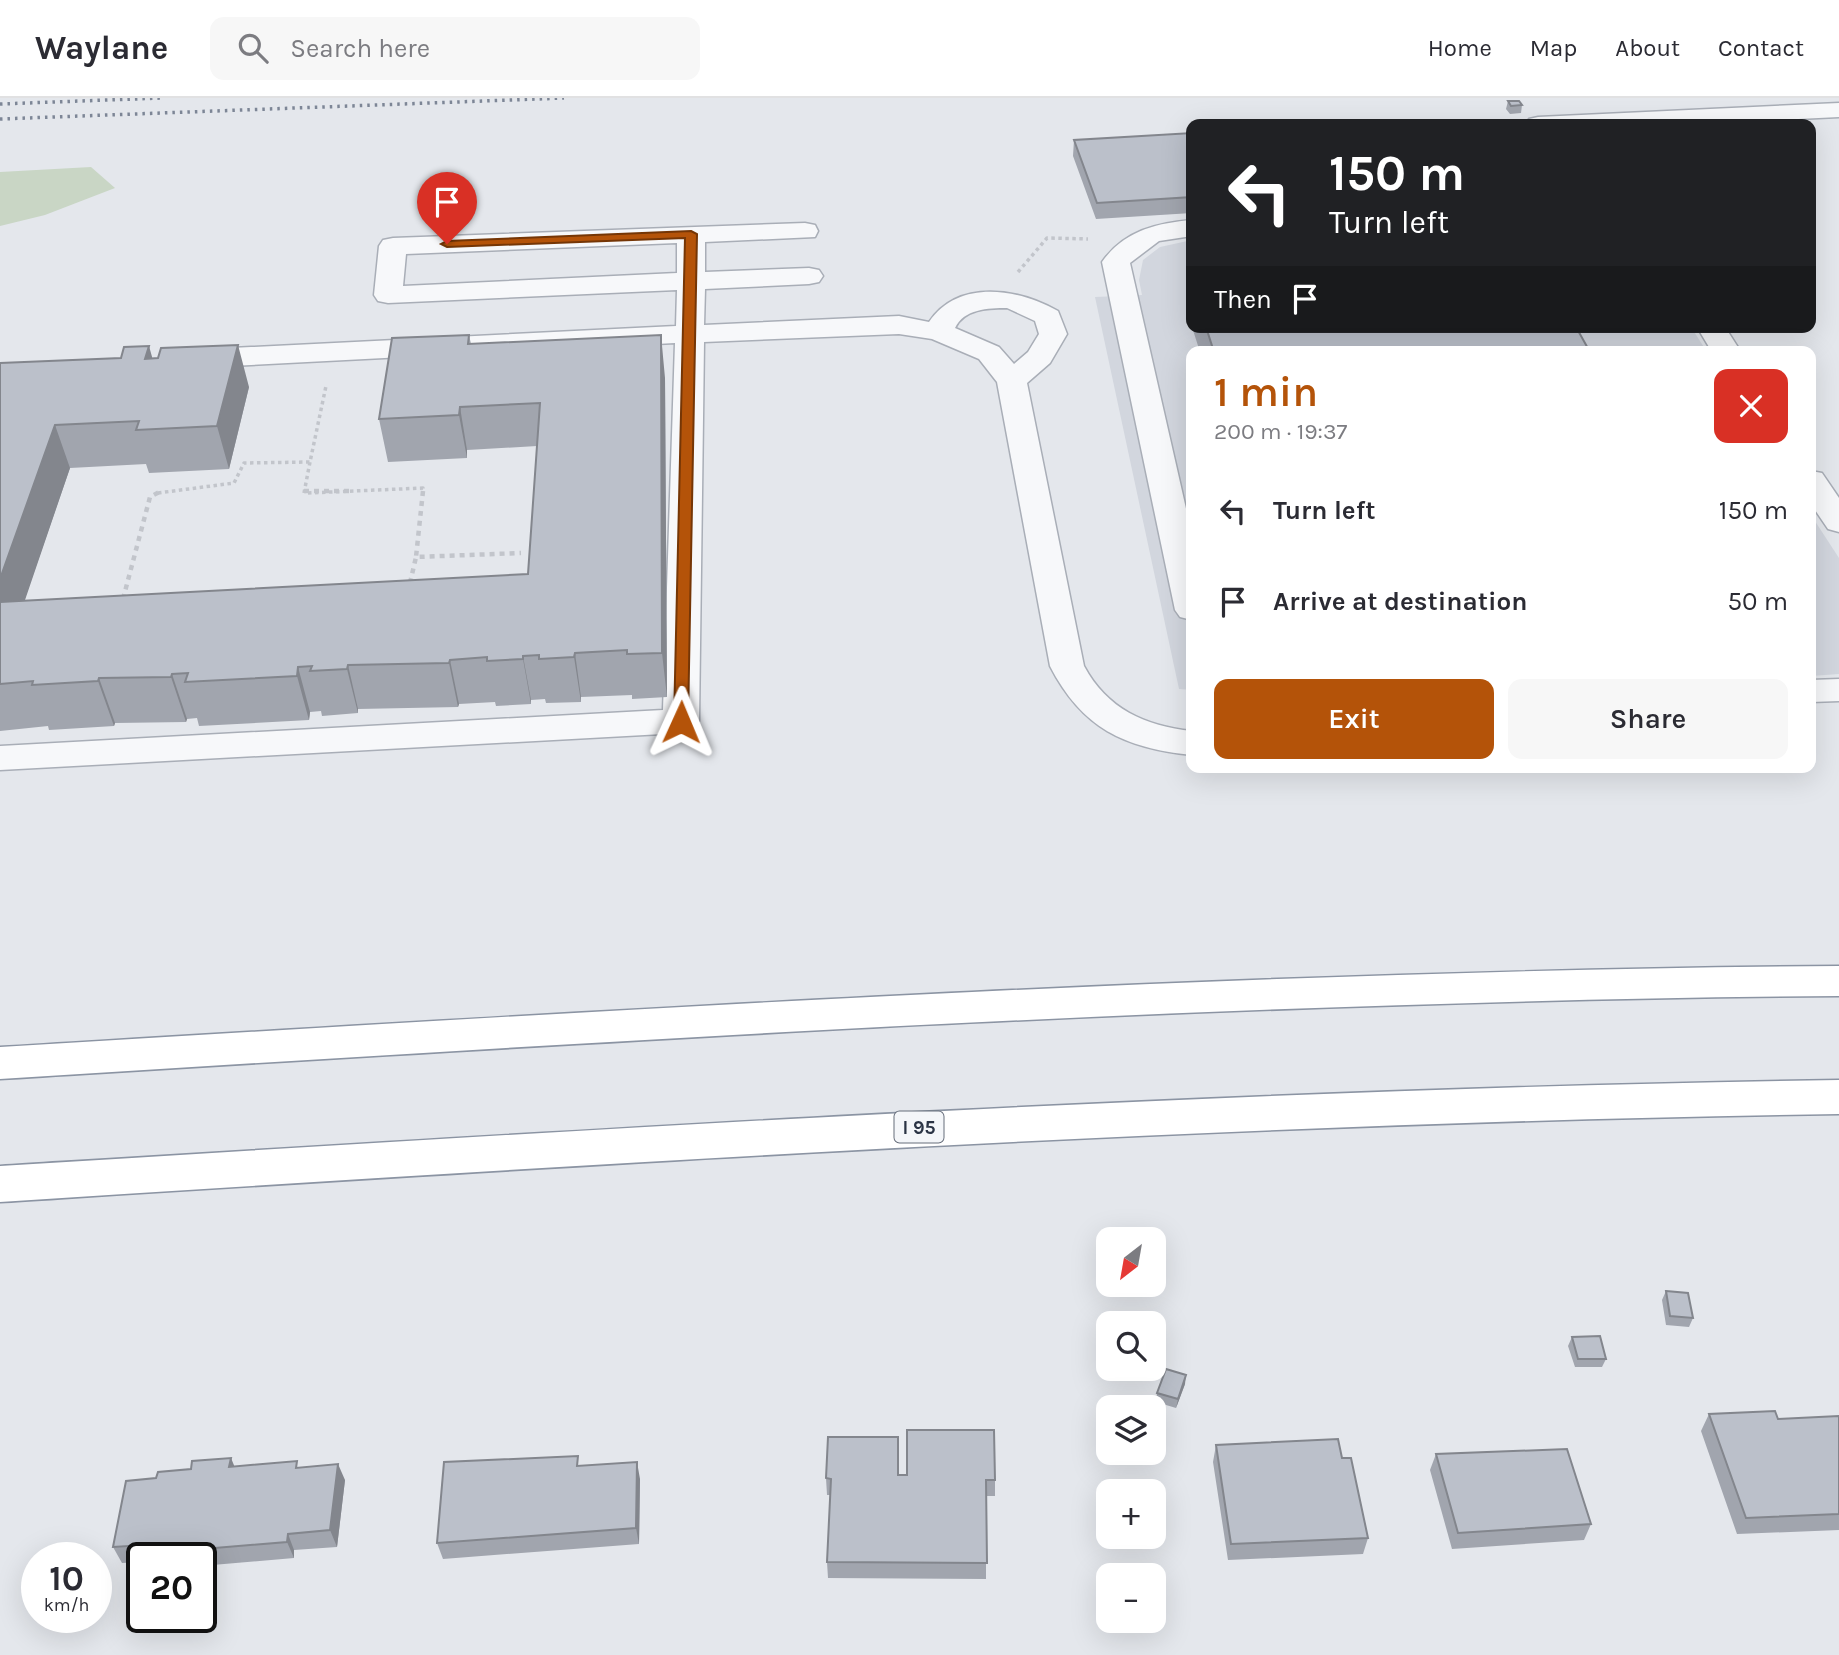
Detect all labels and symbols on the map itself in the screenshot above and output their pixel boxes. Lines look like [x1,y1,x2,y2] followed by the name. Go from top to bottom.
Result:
[417,172,477,244] pin
[644,685,718,759] position arrow
[894,1112,944,1142] road number: I 95
[1096,1227,1166,1297] north arrow
[126,1542,217,1633] speed limit sign: 20

